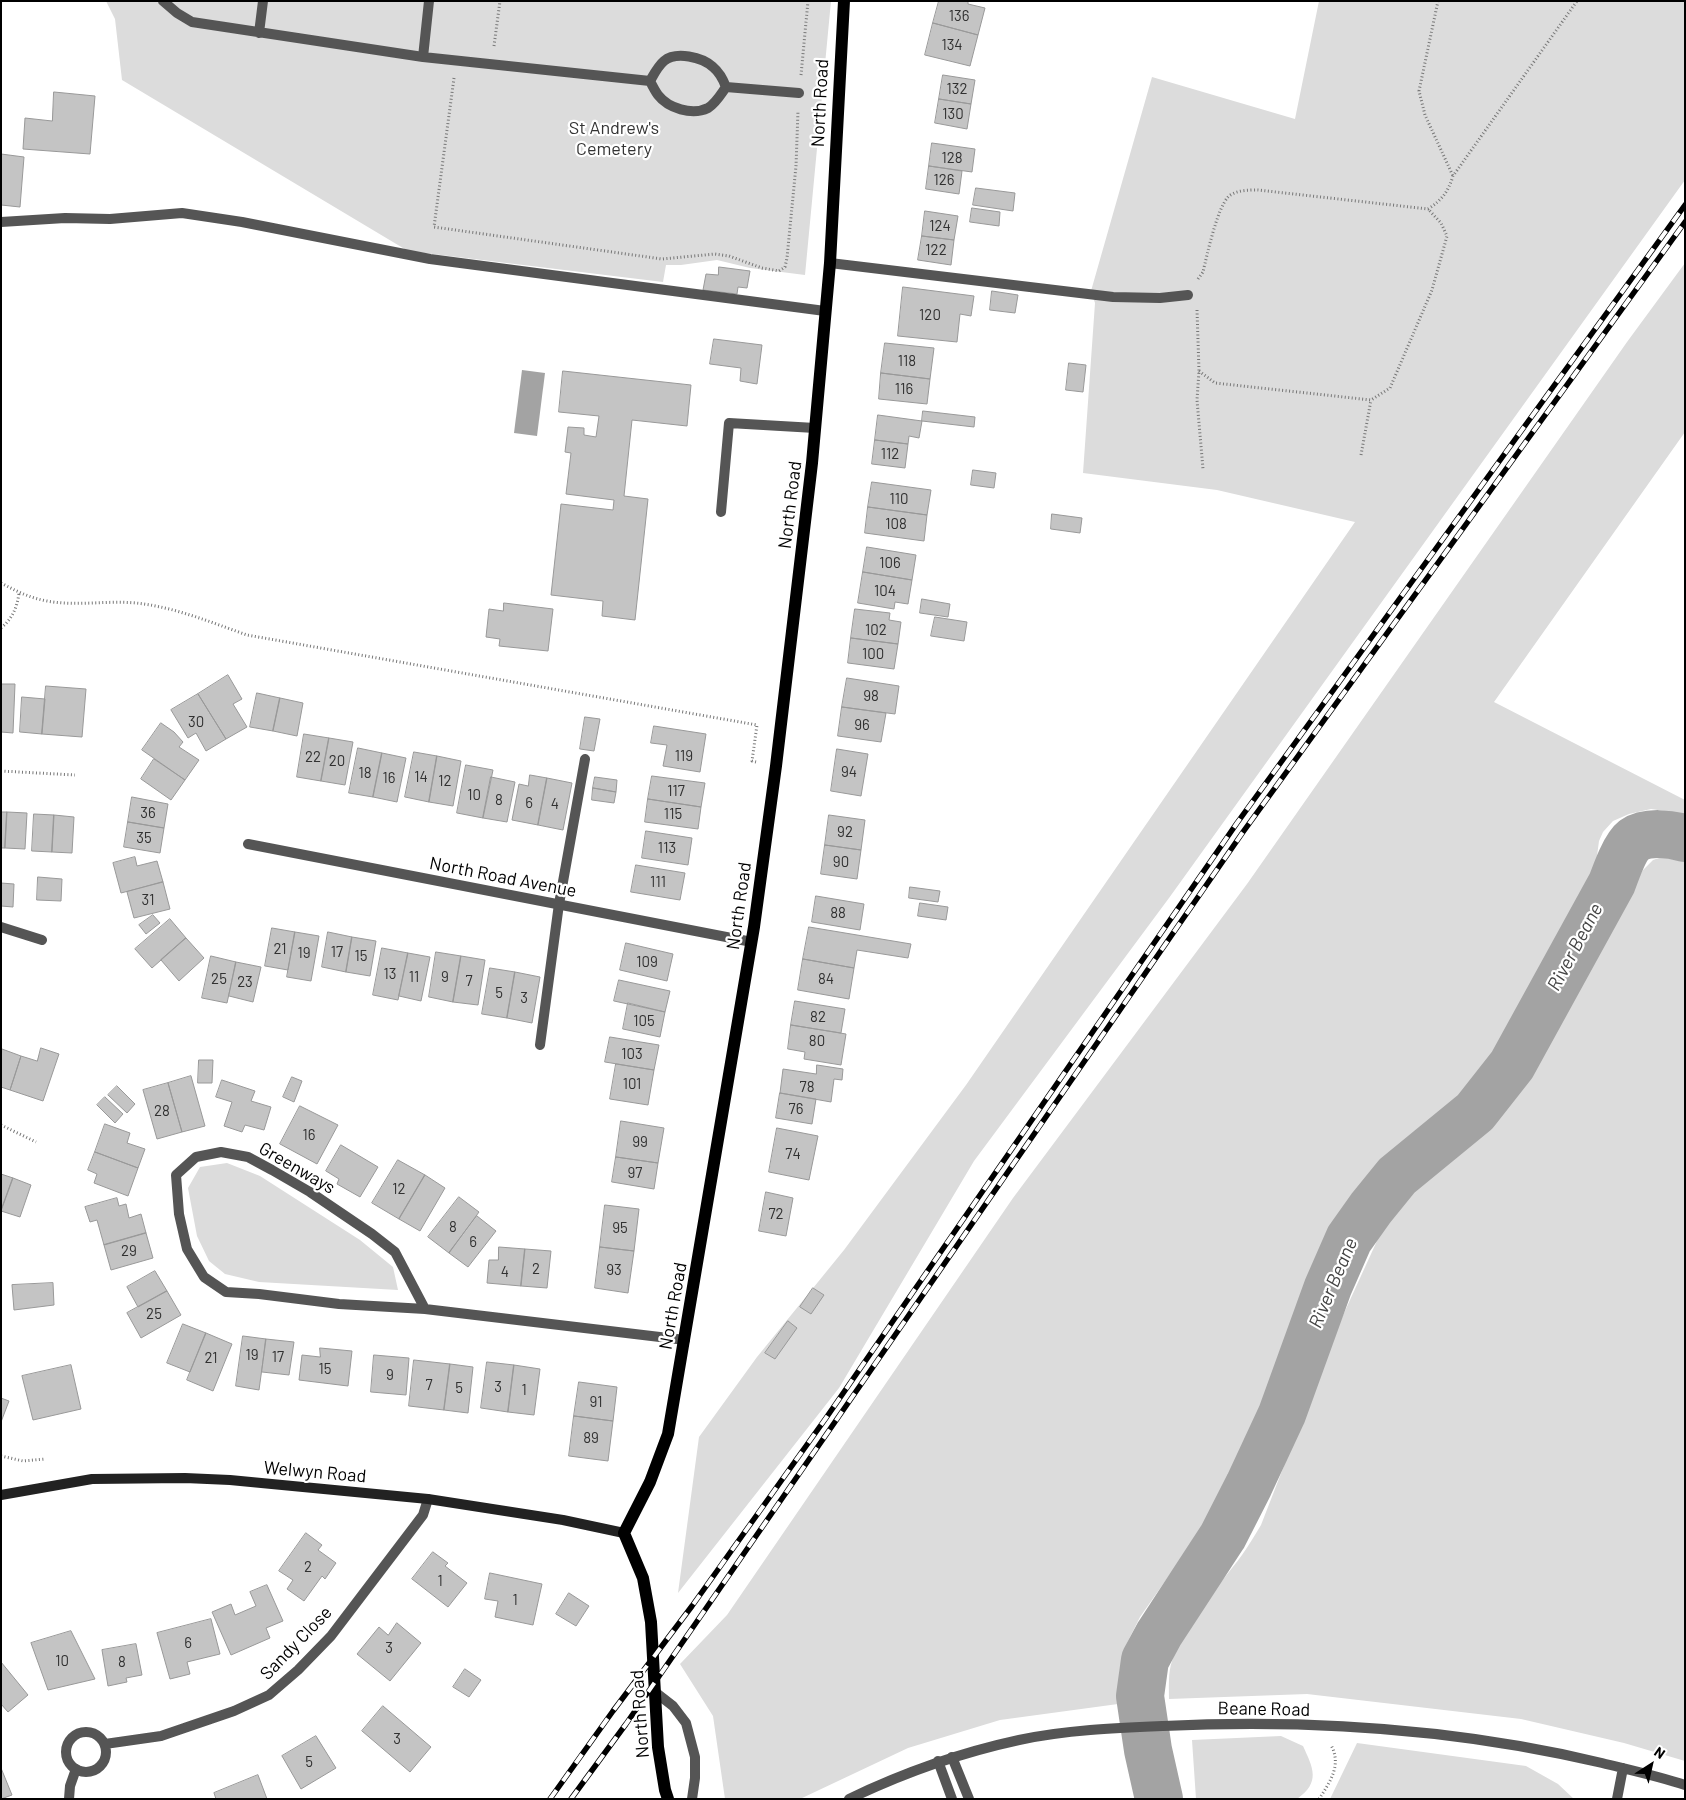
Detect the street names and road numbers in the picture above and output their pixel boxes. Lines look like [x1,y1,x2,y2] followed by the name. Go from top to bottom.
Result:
[807,58,833,148] street label: North Road
[774,460,806,550] street label: North Road
[428,852,578,902] street label: North Road Avenue
[722,861,756,951] street label: North Road
[255,1138,339,1198] street label: Greenways
[655,1261,691,1351] street label: North Road
[263,1457,367,1487] street label: Welwyn Road
[256,1602,336,1684] street label: Sandy Close
[626,1669,654,1759] street label: North Road
[1218,1697,1310,1721] street label: Beane Road

